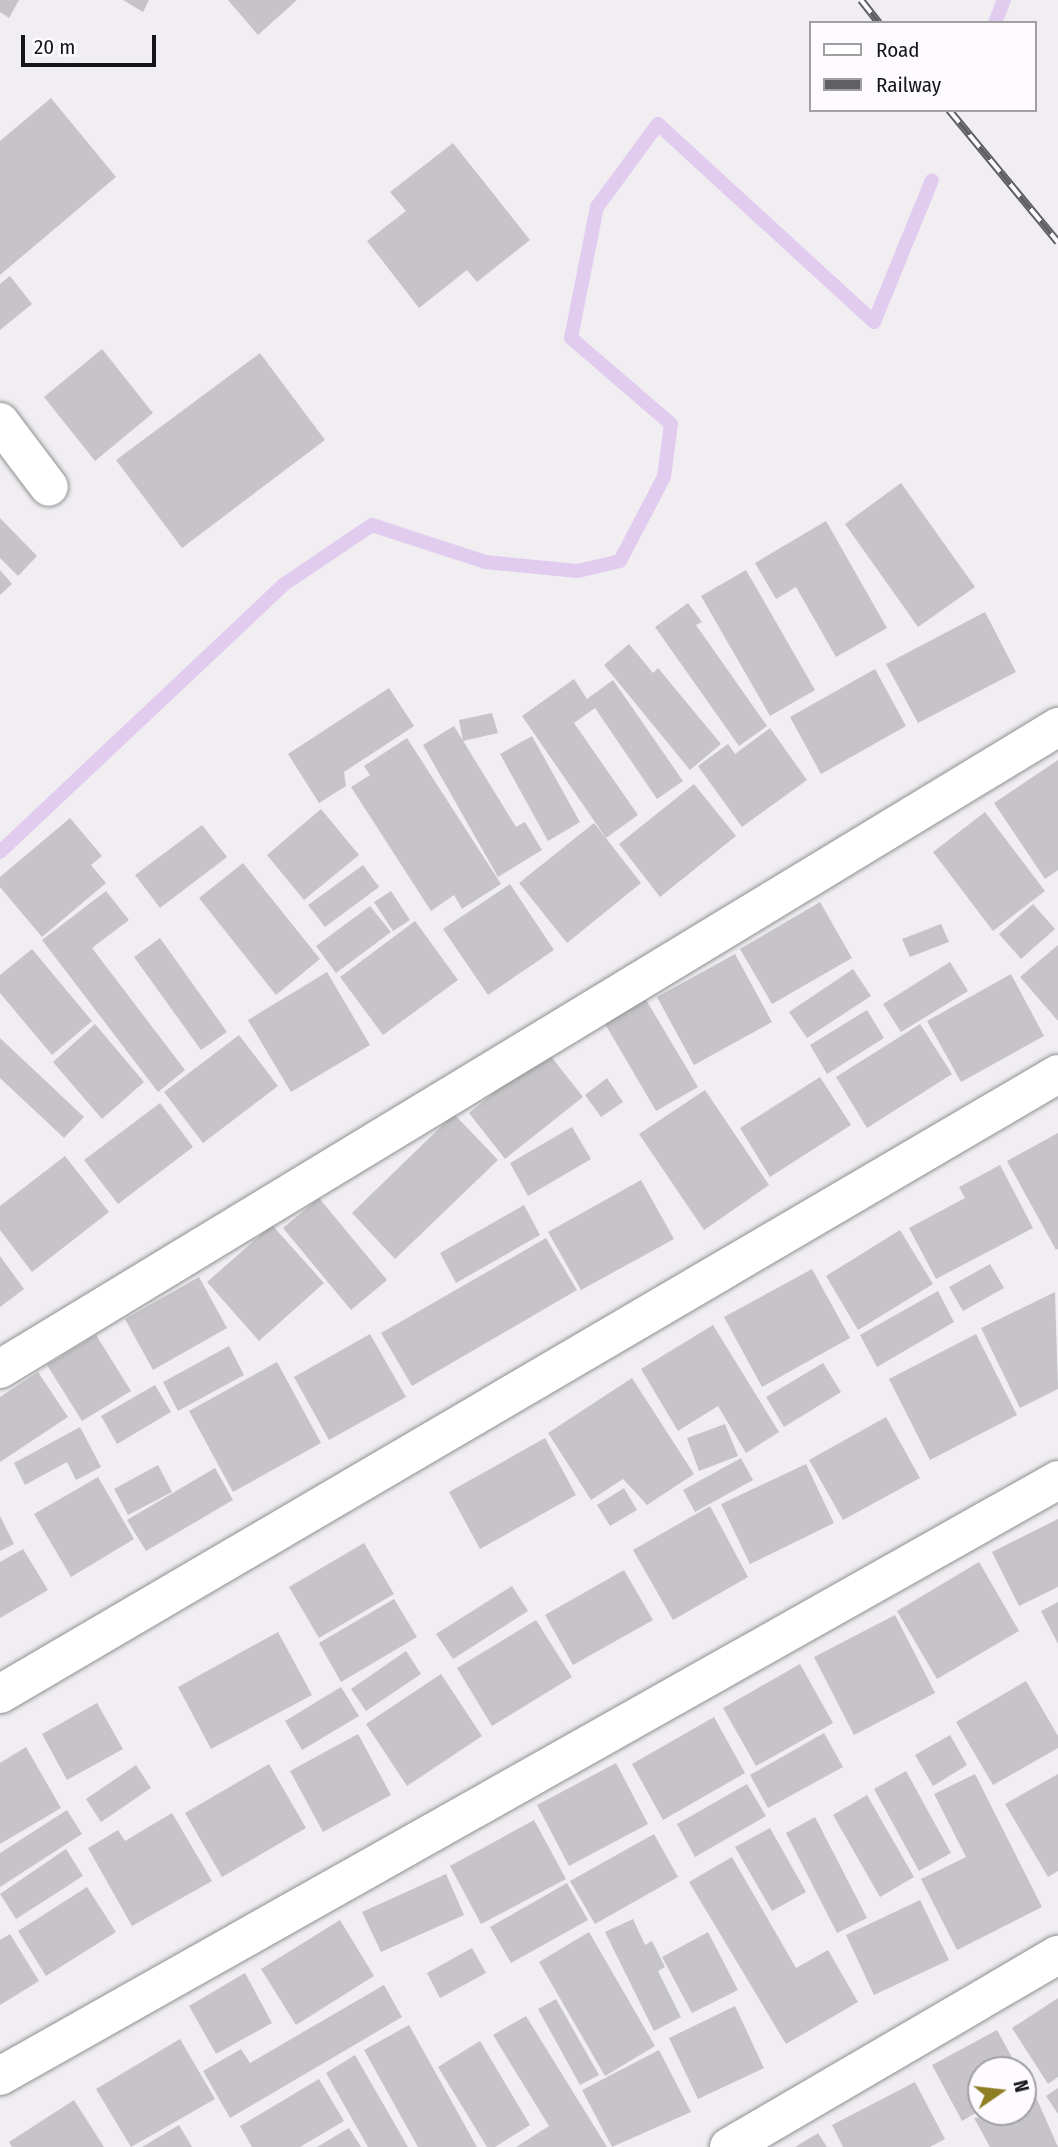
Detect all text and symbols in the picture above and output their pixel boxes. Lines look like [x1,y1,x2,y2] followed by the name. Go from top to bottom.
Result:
[24,21,159,65] scale bar
[810,21,1037,112] legend
[34,34,75,60] text: 20 m
[876,37,920,63] text: Road
[876,72,941,98] text: Railway
[967,2056,1037,2126] north arrow
[1008,2078,1033,2095] text: N

